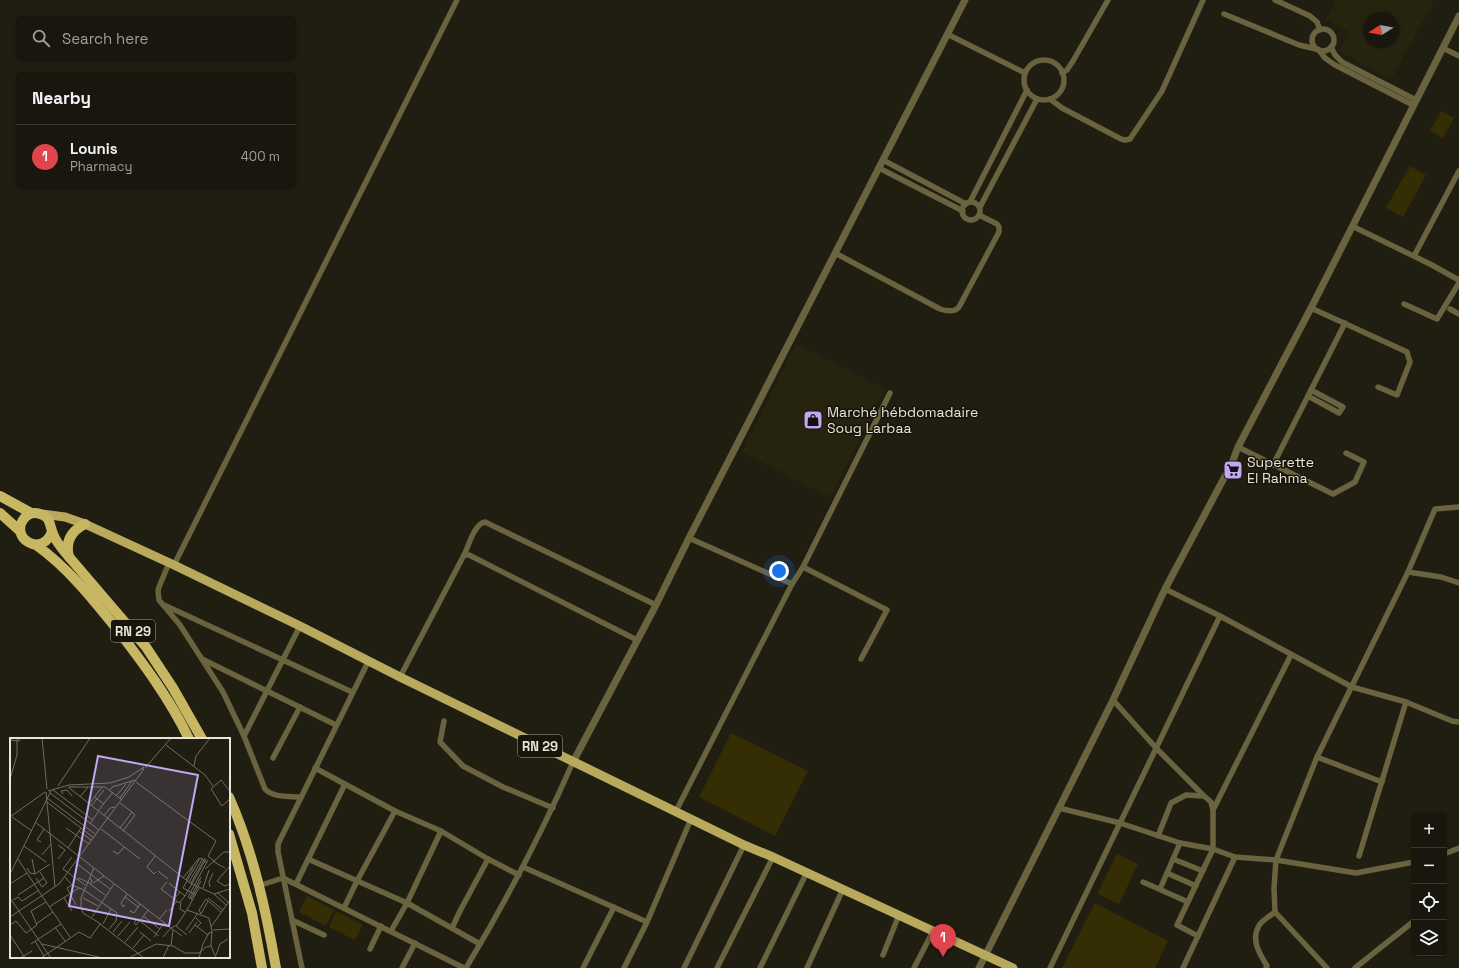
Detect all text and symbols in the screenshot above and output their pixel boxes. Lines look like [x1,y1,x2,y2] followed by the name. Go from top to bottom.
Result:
[1363,12,1399,48] north arrow
[16,16,296,60] search box
[30,27,52,49] icon: search
[62,29,148,48] text: Search here
[32,87,91,109] text: Nearby
[70,139,118,158] text: Lounis
[42,148,48,165] text: 1
[241,148,280,165] text: 400 m
[70,158,132,175] text: Pharmacy
[827,403,978,437] place label: Marché hébdomadaire Soug Larbaa
[802,409,824,431] shop icon: Marché hébdomadaire Soug Larbaa
[1247,453,1314,487] place label: Superette El Rahma
[1222,459,1244,481] supermarket icon: Superette El Rahma
[769,561,789,581] your location
[111,620,155,642] road number: RN 29
[518,735,562,757] road number: RN 29
[10,738,230,958] inset map
[1411,812,1447,956] map controls
[1411,812,1447,848] button: +
[1411,848,1447,884] button: −
[1411,884,1447,920] button: locate
[1411,920,1447,956] button: layers
[930,924,956,957] pin: 1

